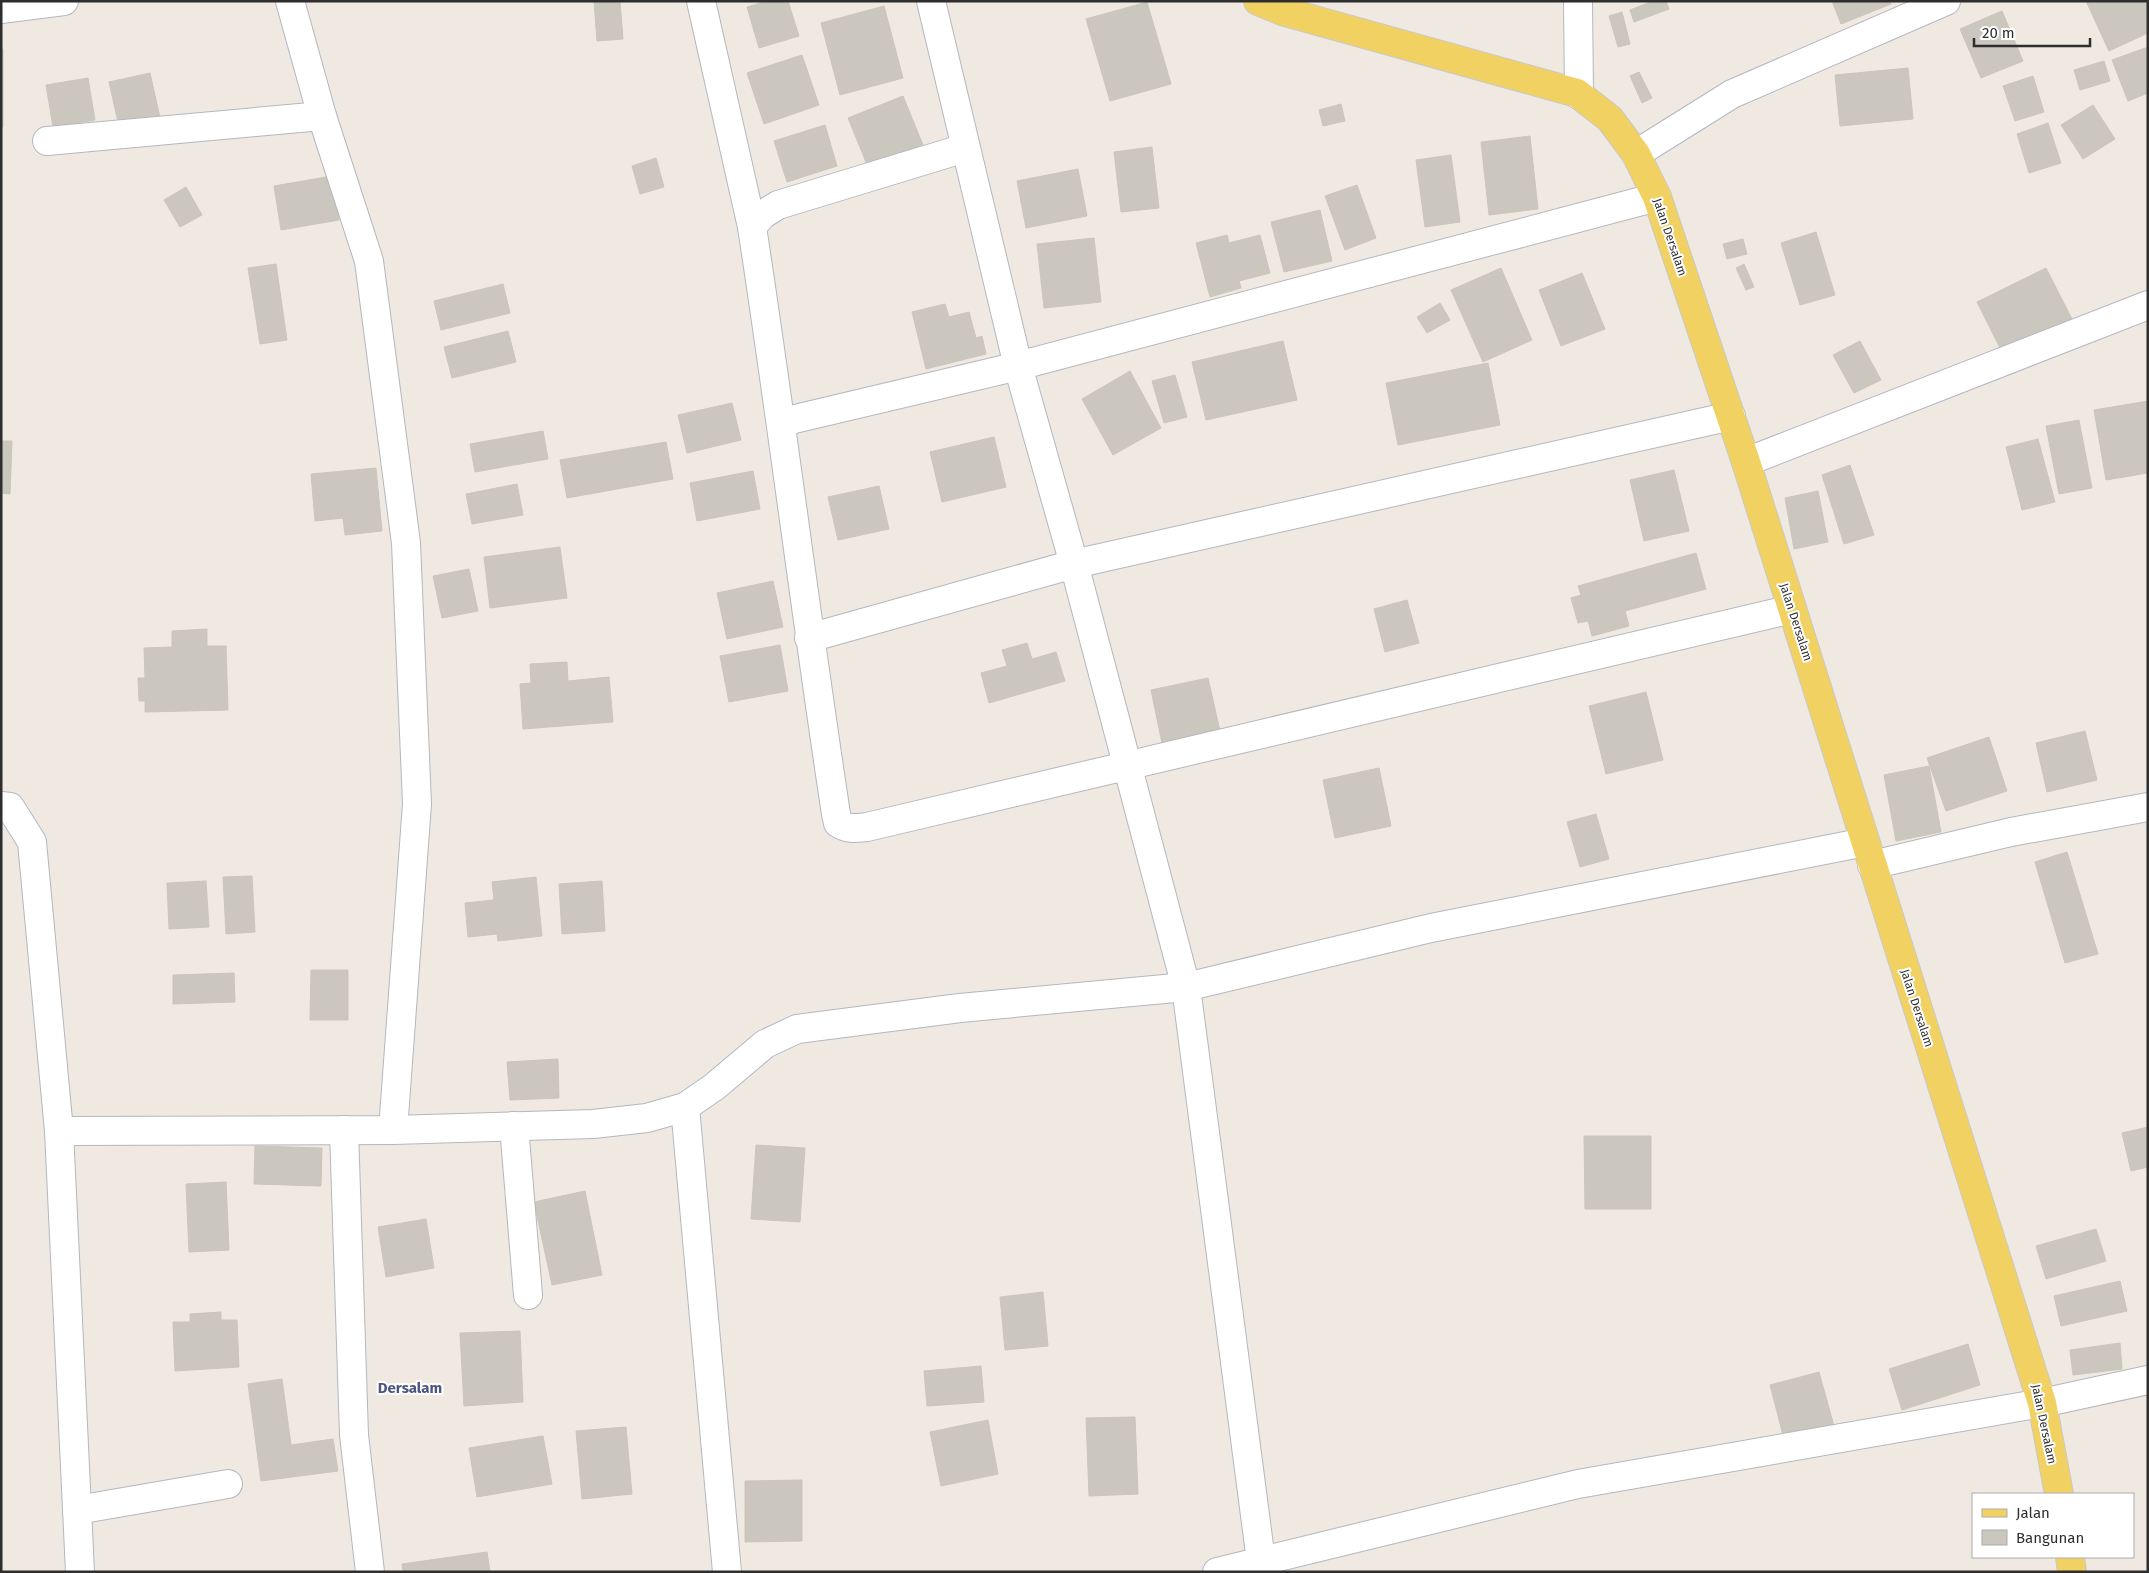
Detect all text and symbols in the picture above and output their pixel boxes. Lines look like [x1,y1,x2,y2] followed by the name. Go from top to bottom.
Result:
[1974,15,2090,47] scale bar
[1982,24,2015,42] text: 20 m
[1650,196,1690,278] street label: Jalan Dersalam
[1777,581,1815,663] street label: Jalan Dersalam
[1898,967,1936,1049] street label: Jalan Dersalam
[378,1379,442,1397] district label: Dersalam
[2029,1383,2059,1465] street label: Jalan Dersalam
[1972,1493,2134,1558] legend
[2016,1504,2050,1522] text: Jalan
[2016,1529,2084,1547] text: Bangunan

